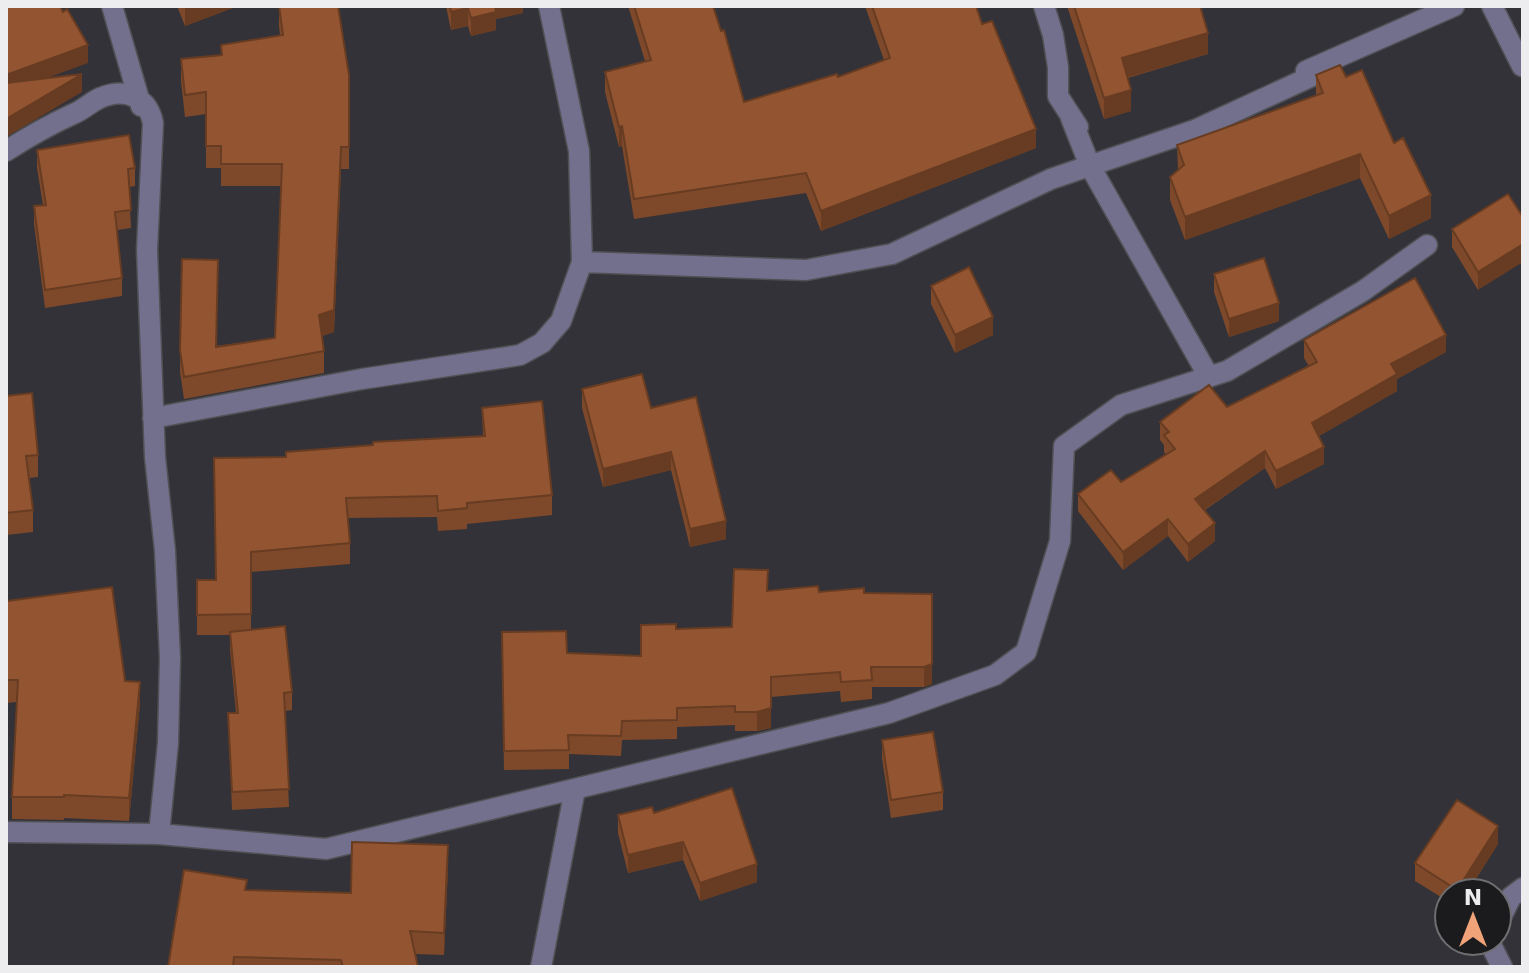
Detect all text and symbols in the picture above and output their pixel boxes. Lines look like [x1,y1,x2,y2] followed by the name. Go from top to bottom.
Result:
[1433,877,1513,957] north arrow
[1464,885,1482,910] text: N

